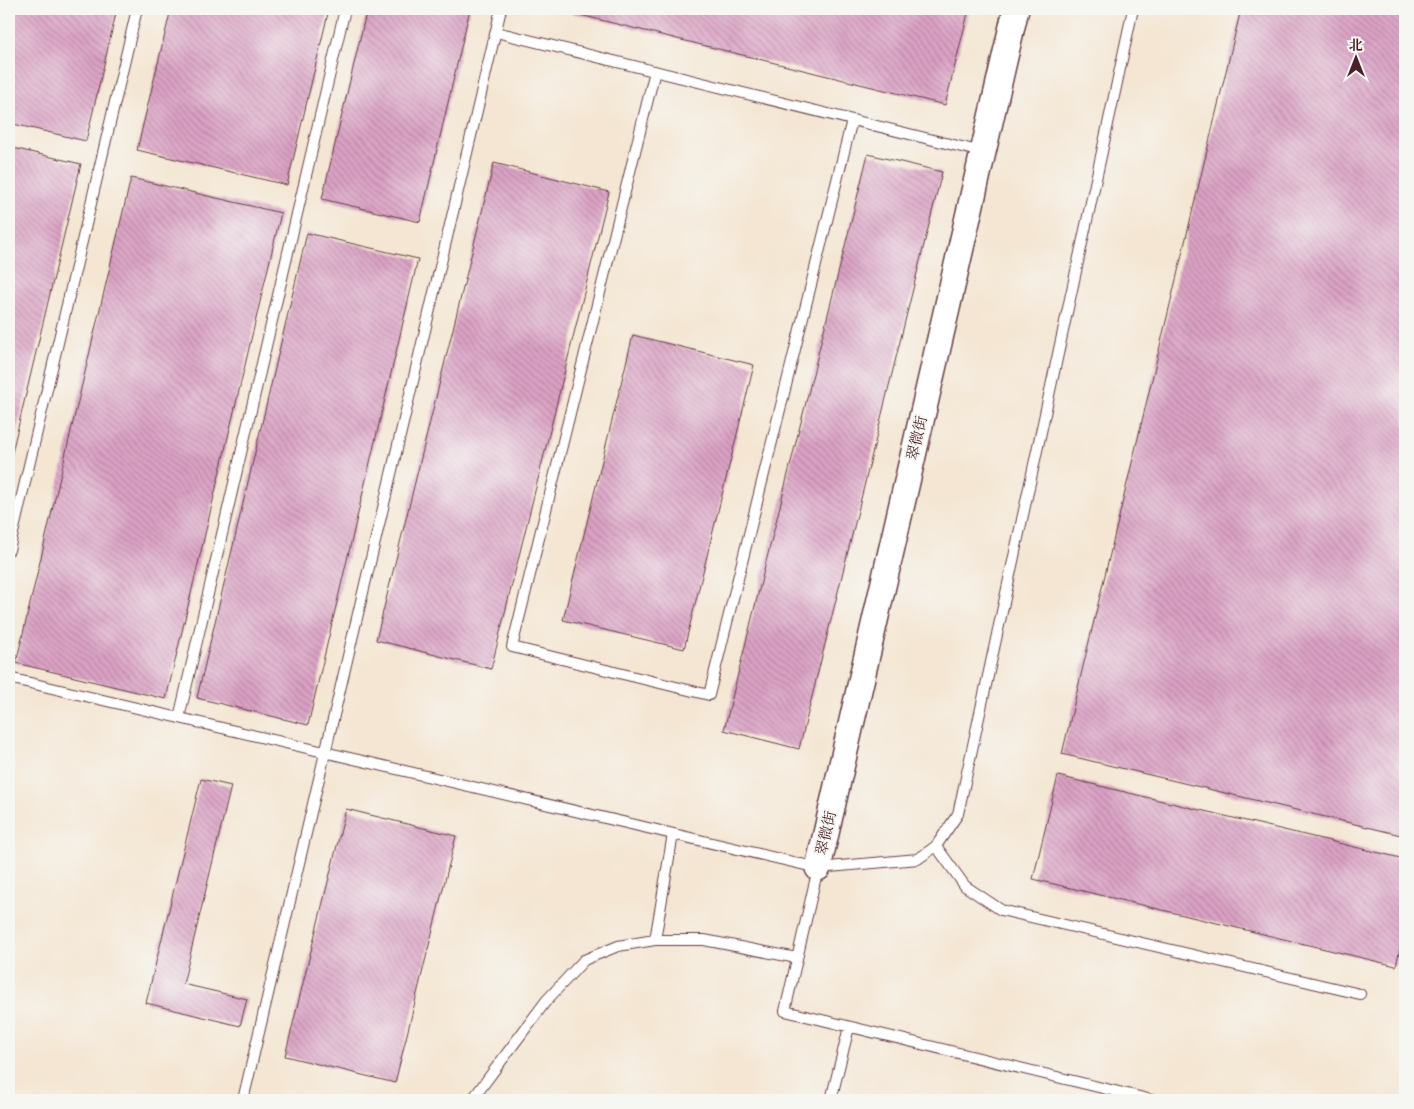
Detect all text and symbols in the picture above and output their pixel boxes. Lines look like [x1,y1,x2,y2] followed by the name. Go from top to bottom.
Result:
[1332,32,1382,82] north arrow
[1349,37,1363,57] text: 北
[903,414,934,463] street label: 翠微街
[812,809,843,858] street label: 翠微街

